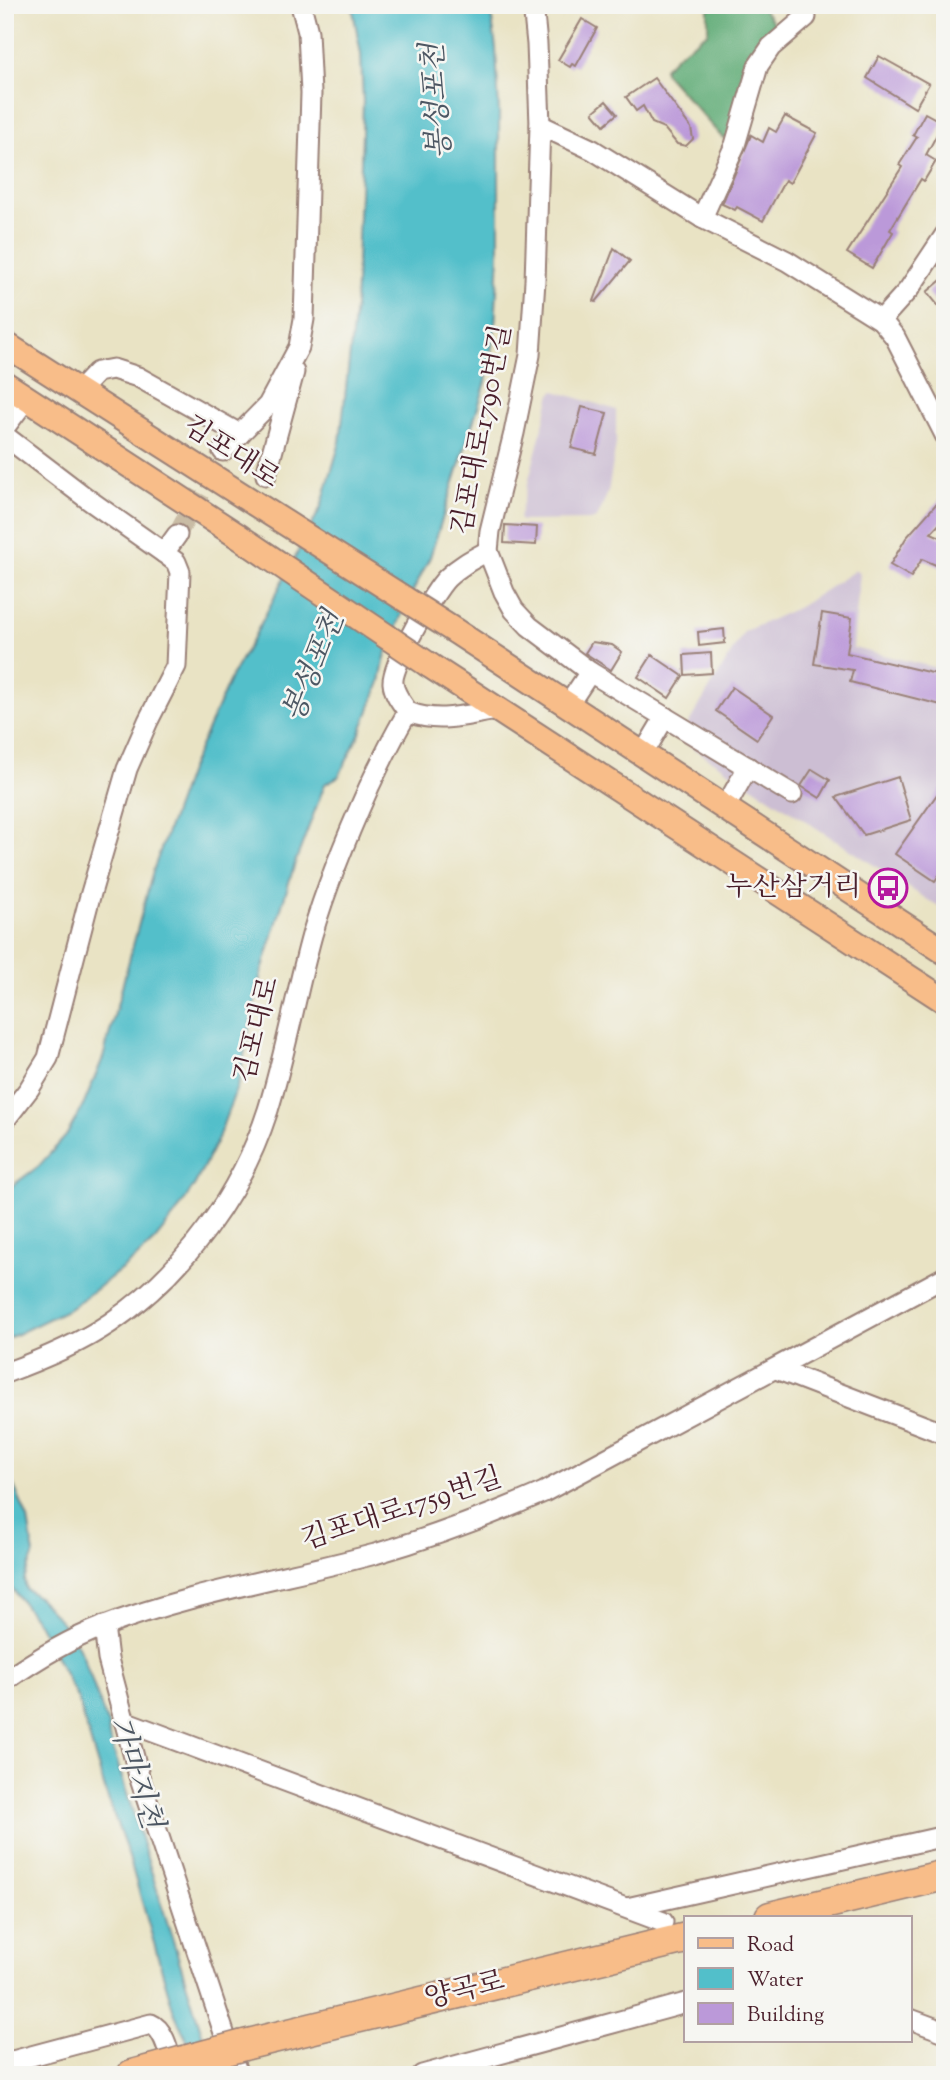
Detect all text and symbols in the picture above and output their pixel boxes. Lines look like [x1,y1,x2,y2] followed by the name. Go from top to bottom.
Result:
[412,40,463,160] water label: 봉성포천
[443,321,523,539] street label: 김포대로1790번길
[175,407,287,499] street label: 김포대로
[273,603,357,729] water label: 봉성포천
[867,867,909,909] bus stop icon: 누산삼거리
[726,868,861,908] place label: 누산삼거리
[226,973,290,1087] street label: 김포대로
[296,1459,508,1561] street label: 김포대로1759번길
[96,1711,173,1837] water label: 가마지천
[684,1916,912,2042] legend
[747,1931,794,1961] text: Road
[421,1962,509,2020] street label: 양곡로
[747,1966,804,1996] text: Water
[747,2001,824,2031] text: Building

